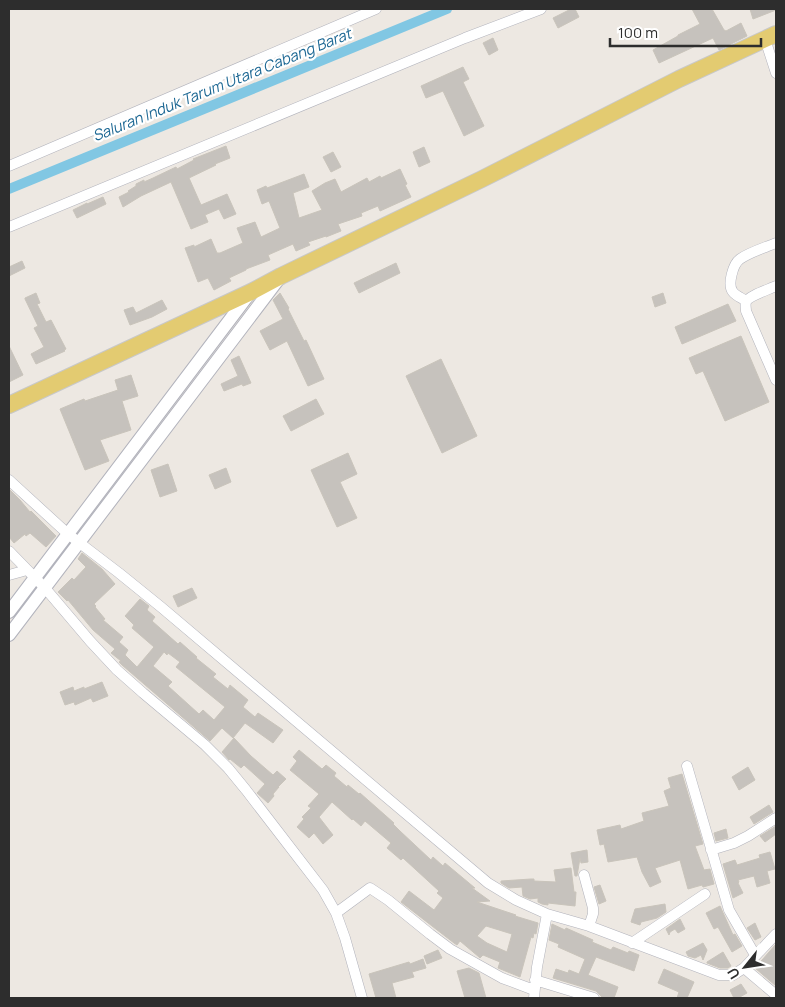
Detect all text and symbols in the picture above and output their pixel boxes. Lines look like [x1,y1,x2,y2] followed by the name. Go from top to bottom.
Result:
[610,15,761,47] scale bar
[89,22,356,146] water label: Saluran Induk Tarum Utara Cabang Barat
[618,22,658,43] text: 100 m
[720,942,770,992] north arrow
[723,965,744,983] text: U

